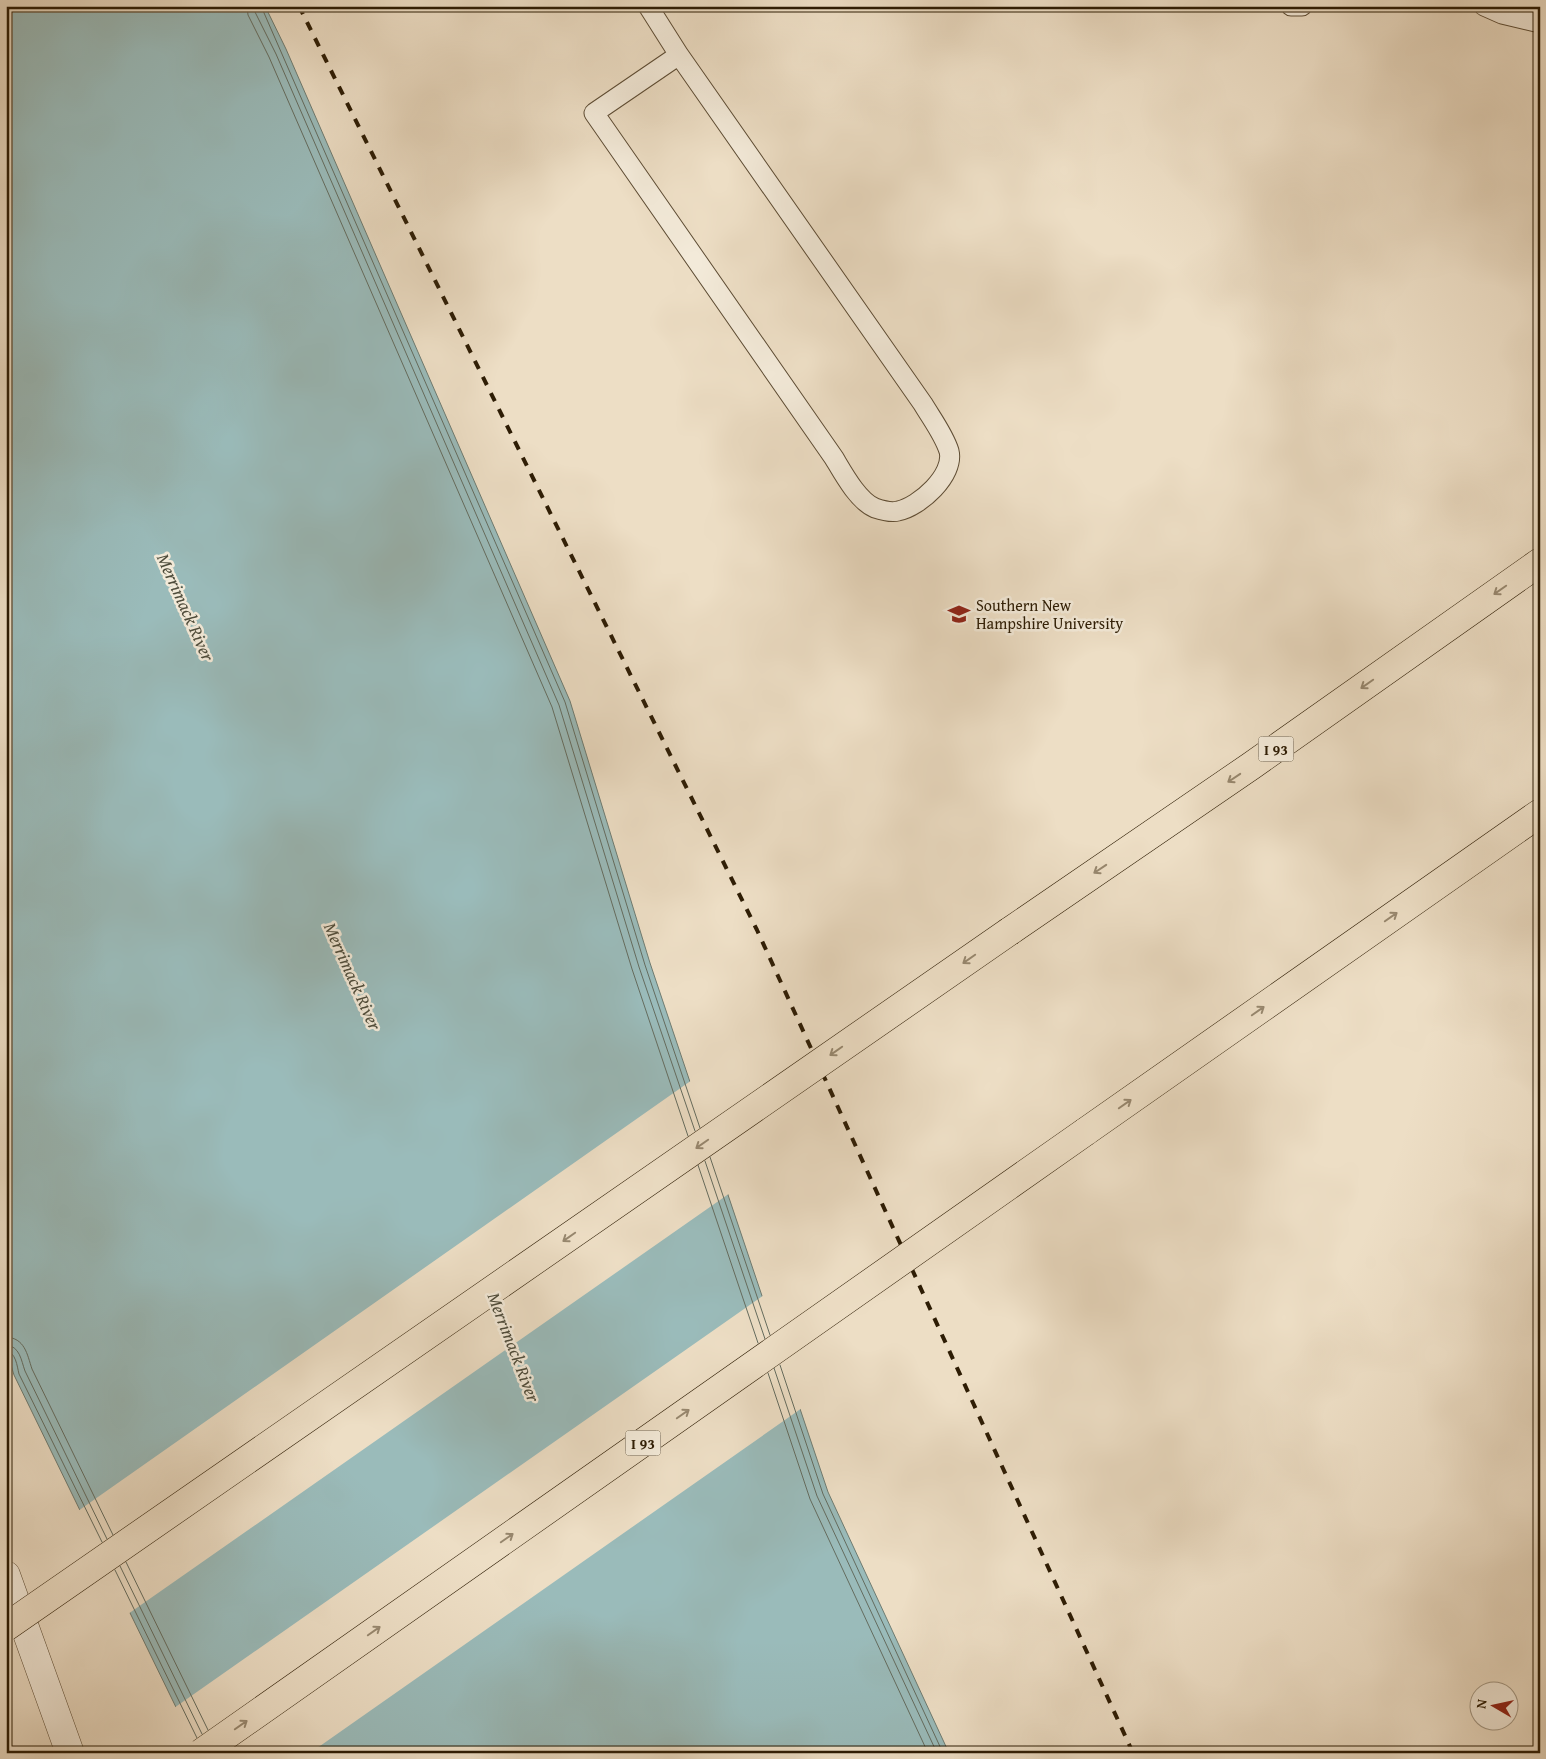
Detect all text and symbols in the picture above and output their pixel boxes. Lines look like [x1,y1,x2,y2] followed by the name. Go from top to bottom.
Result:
[150,549,222,666] water label: Merrimack River
[1493,585,1507,595] one-way arrow
[976,593,1123,635] place label: Southern New Hampshire University
[946,601,972,627] school or university icon: Southern New Hampshire University
[1360,679,1374,689] one-way arrow
[1258,736,1294,762] road number: I 93
[1227,773,1241,783] one-way arrow
[1093,864,1107,874] one-way arrow
[1384,912,1398,922] one-way arrow
[317,918,389,1035] water label: Merrimack River
[963,954,977,964] one-way arrow
[1251,1006,1265,1016] one-way arrow
[829,1046,843,1056] one-way arrow
[1118,1099,1132,1109] one-way arrow
[696,1139,710,1149] one-way arrow
[562,1232,576,1242] one-way arrow
[481,1288,548,1407] water label: Merrimack River
[676,1409,689,1420] one-way arrow
[626,1430,660,1456] road number: I 93
[500,1533,514,1543] one-way arrow
[367,1626,381,1636] one-way arrow
[1468,1682,1518,1732] north arrow
[1471,1697,1492,1710] text: N
[234,1720,248,1730] one-way arrow

